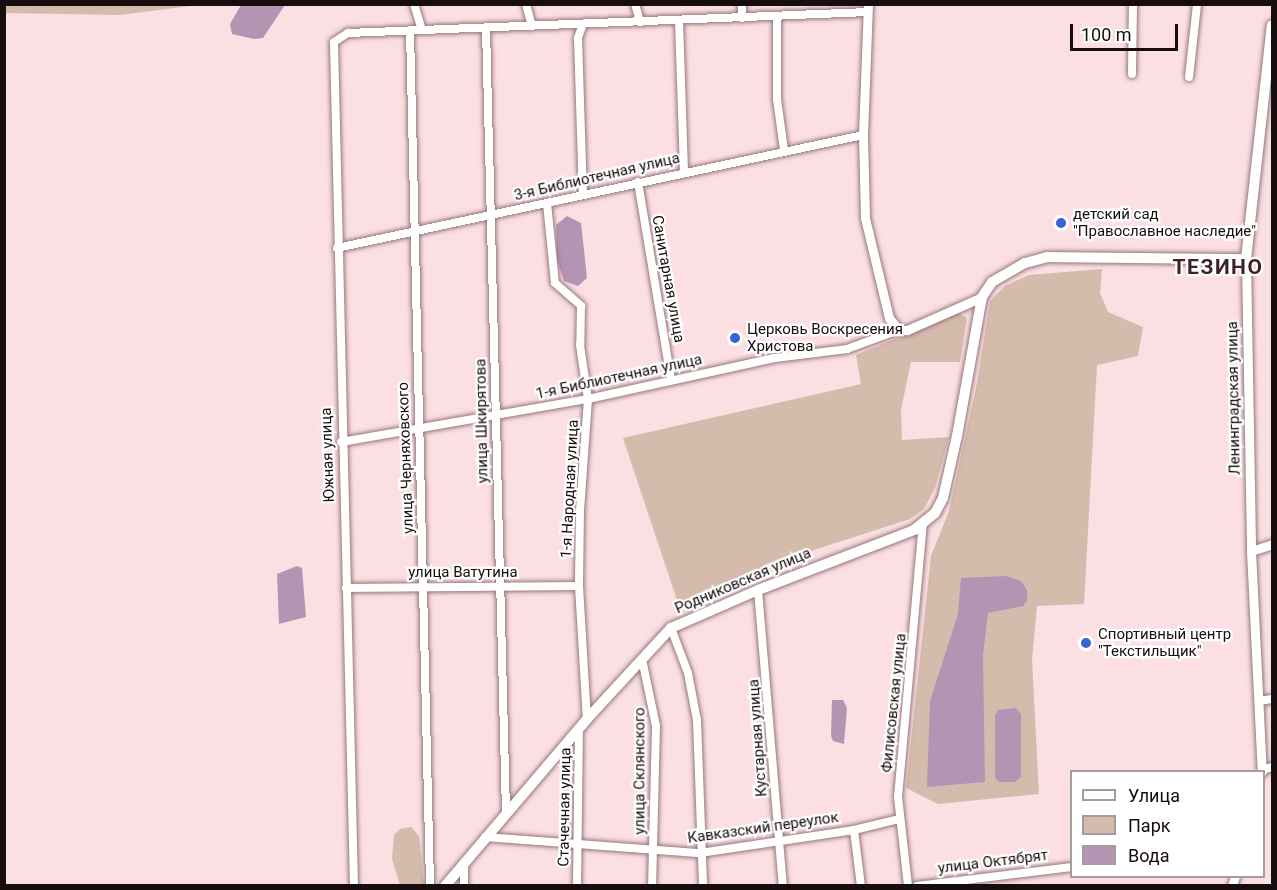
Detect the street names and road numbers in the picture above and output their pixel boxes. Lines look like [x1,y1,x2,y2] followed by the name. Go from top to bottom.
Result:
[512,149,682,205] street label: 3-я Библиотечная улица
[648,214,688,344] street label: Санитарная улица
[1224,321,1244,475] street label: Ленинградская улица
[534,351,704,403] street label: 1-я Библиотечная улица
[472,359,492,483] street label: улица Шкирятова
[394,382,418,534] street label: улица Черняховского
[317,407,339,503] street label: Южная улица
[557,419,583,559] street label: 1-я Народная улица
[672,544,814,618] street label: Родниковская улица
[408,564,518,582] street label: улица Ватутина
[878,633,910,773] street label: Филисовская улица
[745,679,771,797] street label: Кустарная улица
[631,707,649,835] street label: улица Склянского
[555,747,575,867] street label: Стачечная улица
[686,808,840,848] street label: Кавказский переулок
[937,846,1049,878] street label: улица Октябрят

